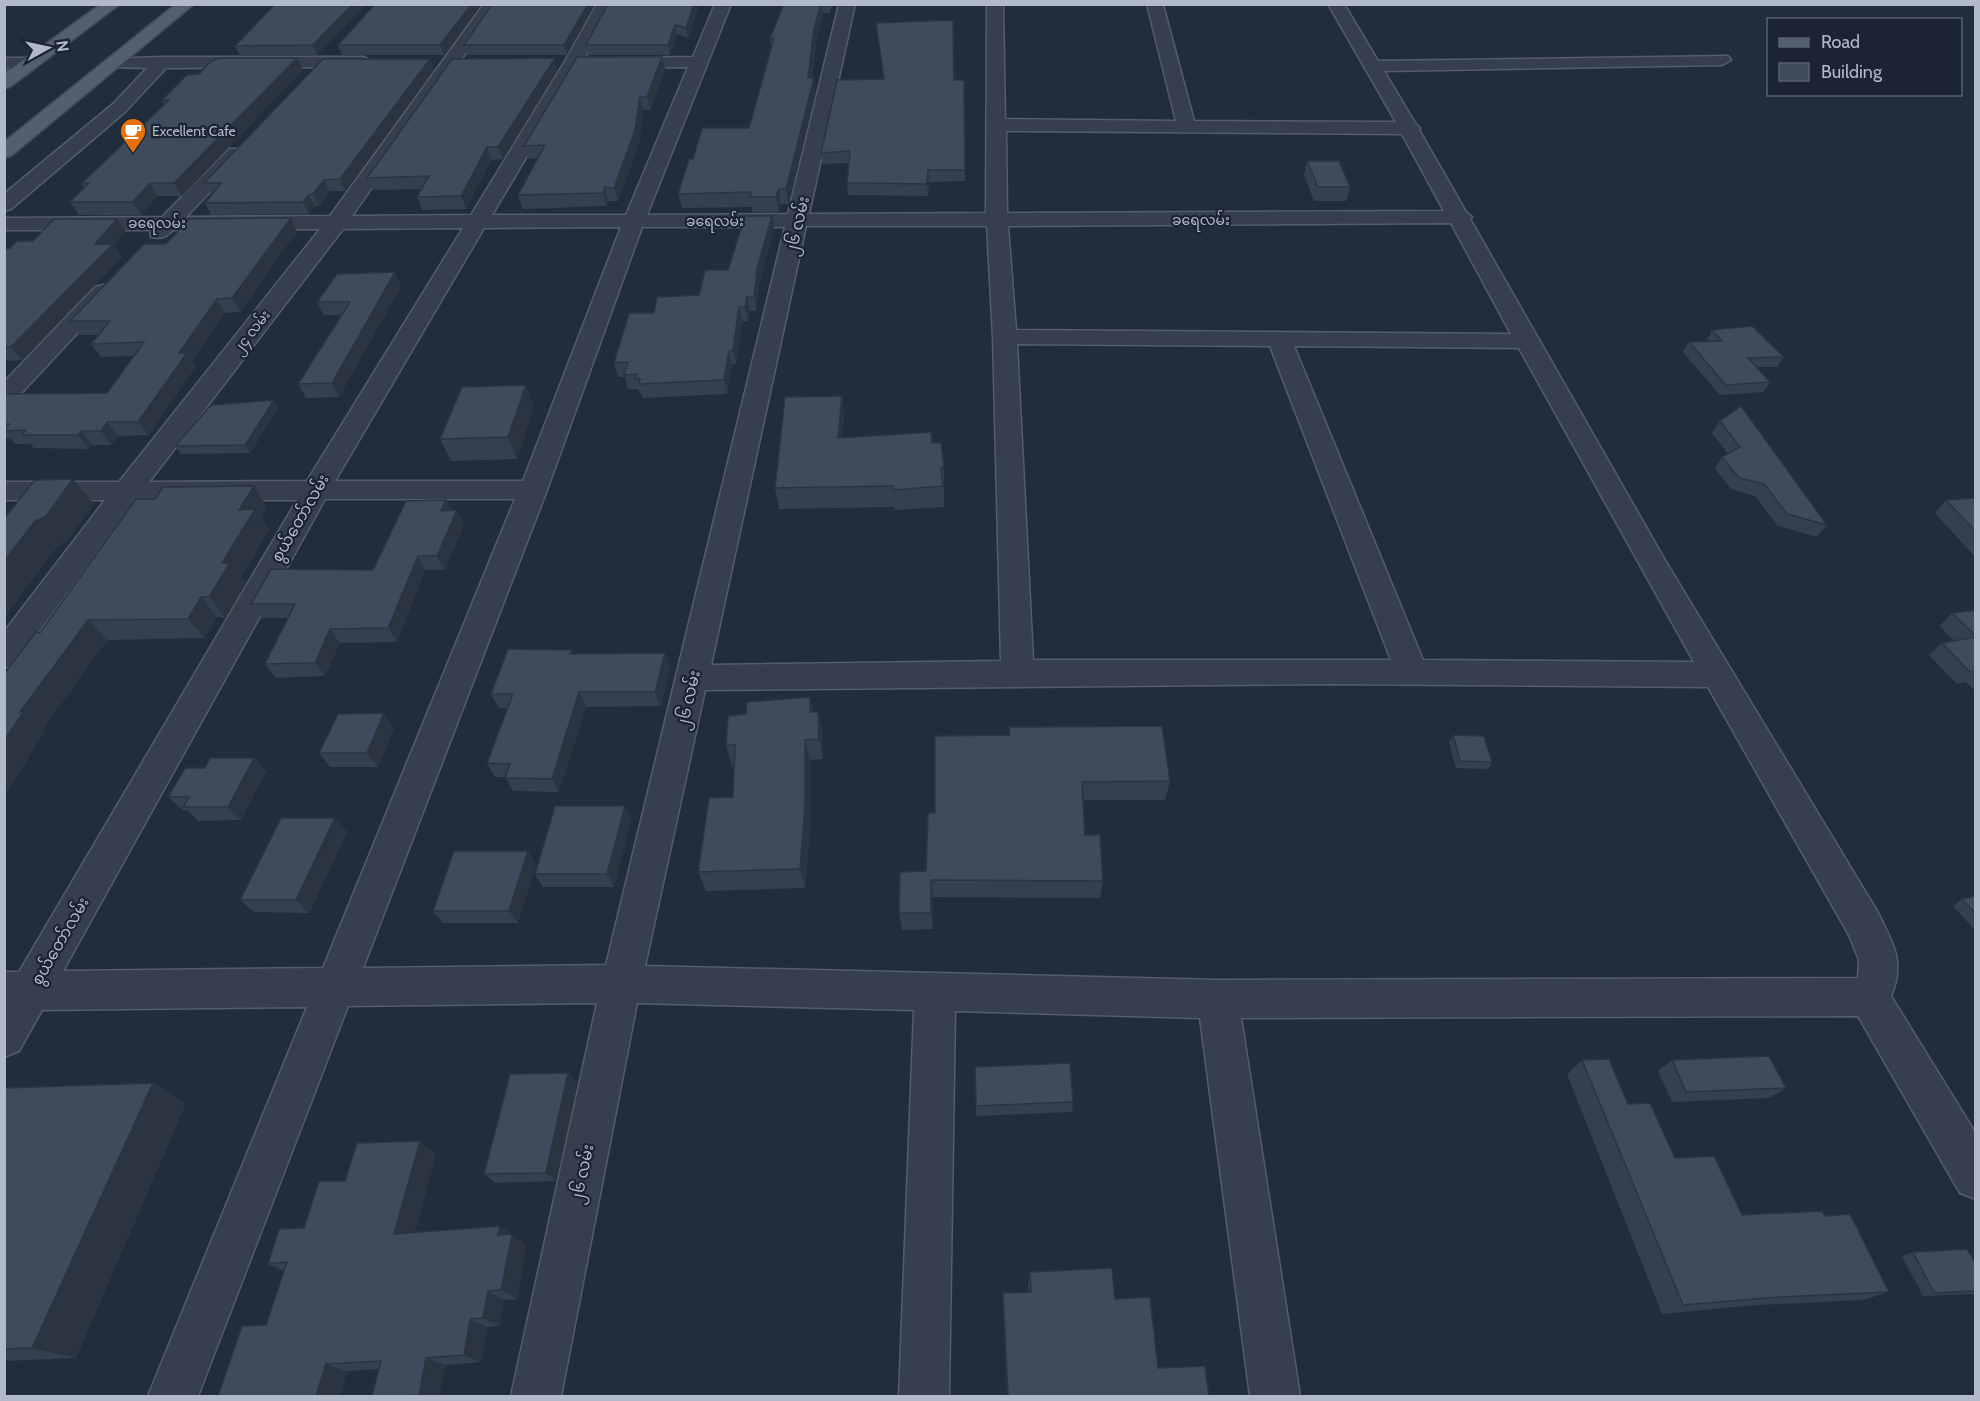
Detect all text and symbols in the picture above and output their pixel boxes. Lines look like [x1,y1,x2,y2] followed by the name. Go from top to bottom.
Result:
[18,18,78,78] north arrow
[1767,18,1962,96] legend
[1821,31,1860,53] text: Road
[52,39,73,53] text: N
[1821,61,1883,83] text: Building
[118,116,148,154] cafe icon: Excellent Cafe
[152,122,236,140] place label: Excellent Cafe
[779,194,817,258] street label: ၂၆ လမ်း
[1172,210,1230,232] street label: ခရေလမ်း
[686,211,744,233] street label: ခရေလမ်း
[128,213,186,235] street label: ခရေလမ်း
[227,306,276,360] street label: ၂၄ လမ်း
[265,470,336,567] street label: စွယ်တော်လမ်း
[670,668,708,732] street label: ၂၆ လမ်း
[25,893,96,990] street label: စွယ်တော်လမ်း
[564,1142,601,1206] street label: ၂၆ လမ်း

